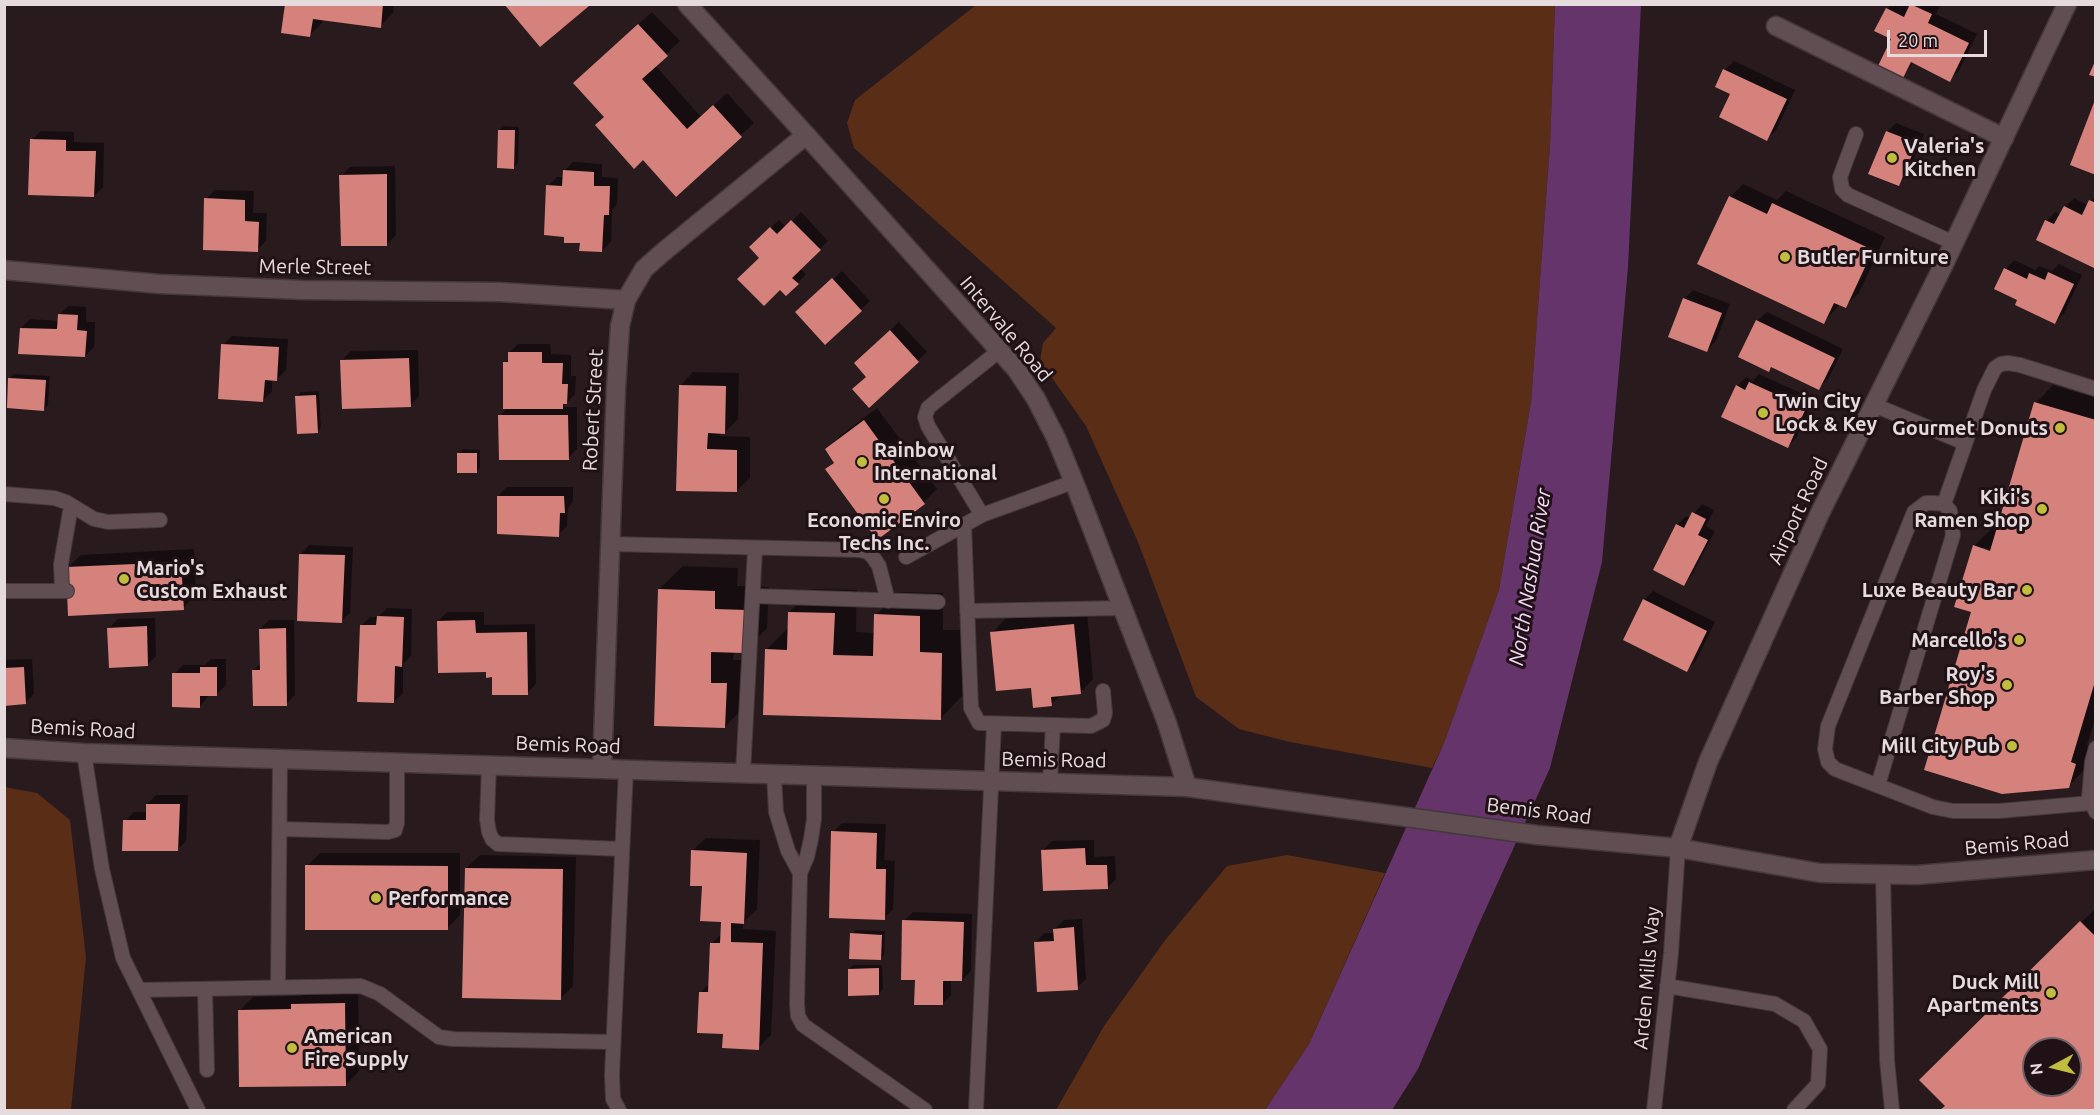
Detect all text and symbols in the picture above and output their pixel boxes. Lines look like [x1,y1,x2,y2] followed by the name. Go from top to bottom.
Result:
[1890,18,1990,56] scale bar
[1898,30,1938,50] text: 20 m
[1904,134,1984,181] place label: Valeria's Kitchen
[1885,151,1899,165] marker: Valeria's Kitchen
[1797,245,1949,269] place label: Butler Furniture
[1778,250,1792,264] marker: Butler Furniture
[258,254,372,280] street label: Merle Street
[955,271,1057,387] street label: Intervale Road
[578,348,608,472] street label: Robert Street
[1775,389,1877,436] place label: Twin City Lock & Key
[1756,406,1770,420] marker: Twin City Lock & Key
[1892,416,2048,440] place label: Gourmet Donuts
[2053,421,2067,435] marker: Gourmet Donuts
[874,438,997,485] place label: Rainbow International
[1763,454,1833,568] street label: Airport Road
[855,455,869,469] marker: Rainbow International
[1914,485,2030,532] place label: Kiki's Ramen Shop
[1504,487,1556,667] water label: North Nashua River
[877,492,891,506] marker: Economic Enviro Techs Inc.
[2035,502,2049,516] marker: Kiki's Ramen Shop
[807,508,961,555] place label: Economic Enviro Techs Inc.
[136,556,287,603] place label: Mario's Custom Exhaust
[117,572,131,586] marker: Mario's Custom Exhaust
[1862,578,2015,602] place label: Luxe Beauty Bar
[2020,583,2034,597] marker: Luxe Beauty Bar
[1911,628,2007,652] place label: Marcello's
[2012,633,2026,647] marker: Marcello's
[1879,662,1995,709] place label: Roy's Barber Shop
[2000,678,2014,692] marker: Roy's Barber Shop
[30,714,136,744] street label: Bemis Road
[515,731,621,759] street label: Bemis Road
[1881,734,2000,758] place label: Mill City Pub
[2005,739,2019,753] marker: Mill City Pub
[1001,747,1107,773] street label: Bemis Road
[1485,793,1593,829] street label: Bemis Road
[1964,827,2070,861] street label: Bemis Road
[388,886,509,910] place label: Performance
[369,891,383,905] marker: Performance
[1629,906,1665,1050] street label: Arden Mills Way
[1927,970,2039,1017] place label: Duck Mill Apartments
[2044,986,2058,1000] marker: Duck Mill Apartments
[304,1024,409,1071] place label: American Fire Supply
[2022,1037,2082,1097] north arrow
[285,1041,299,1055] marker: American Fire Supply
[2026,1062,2046,1076] text: N

